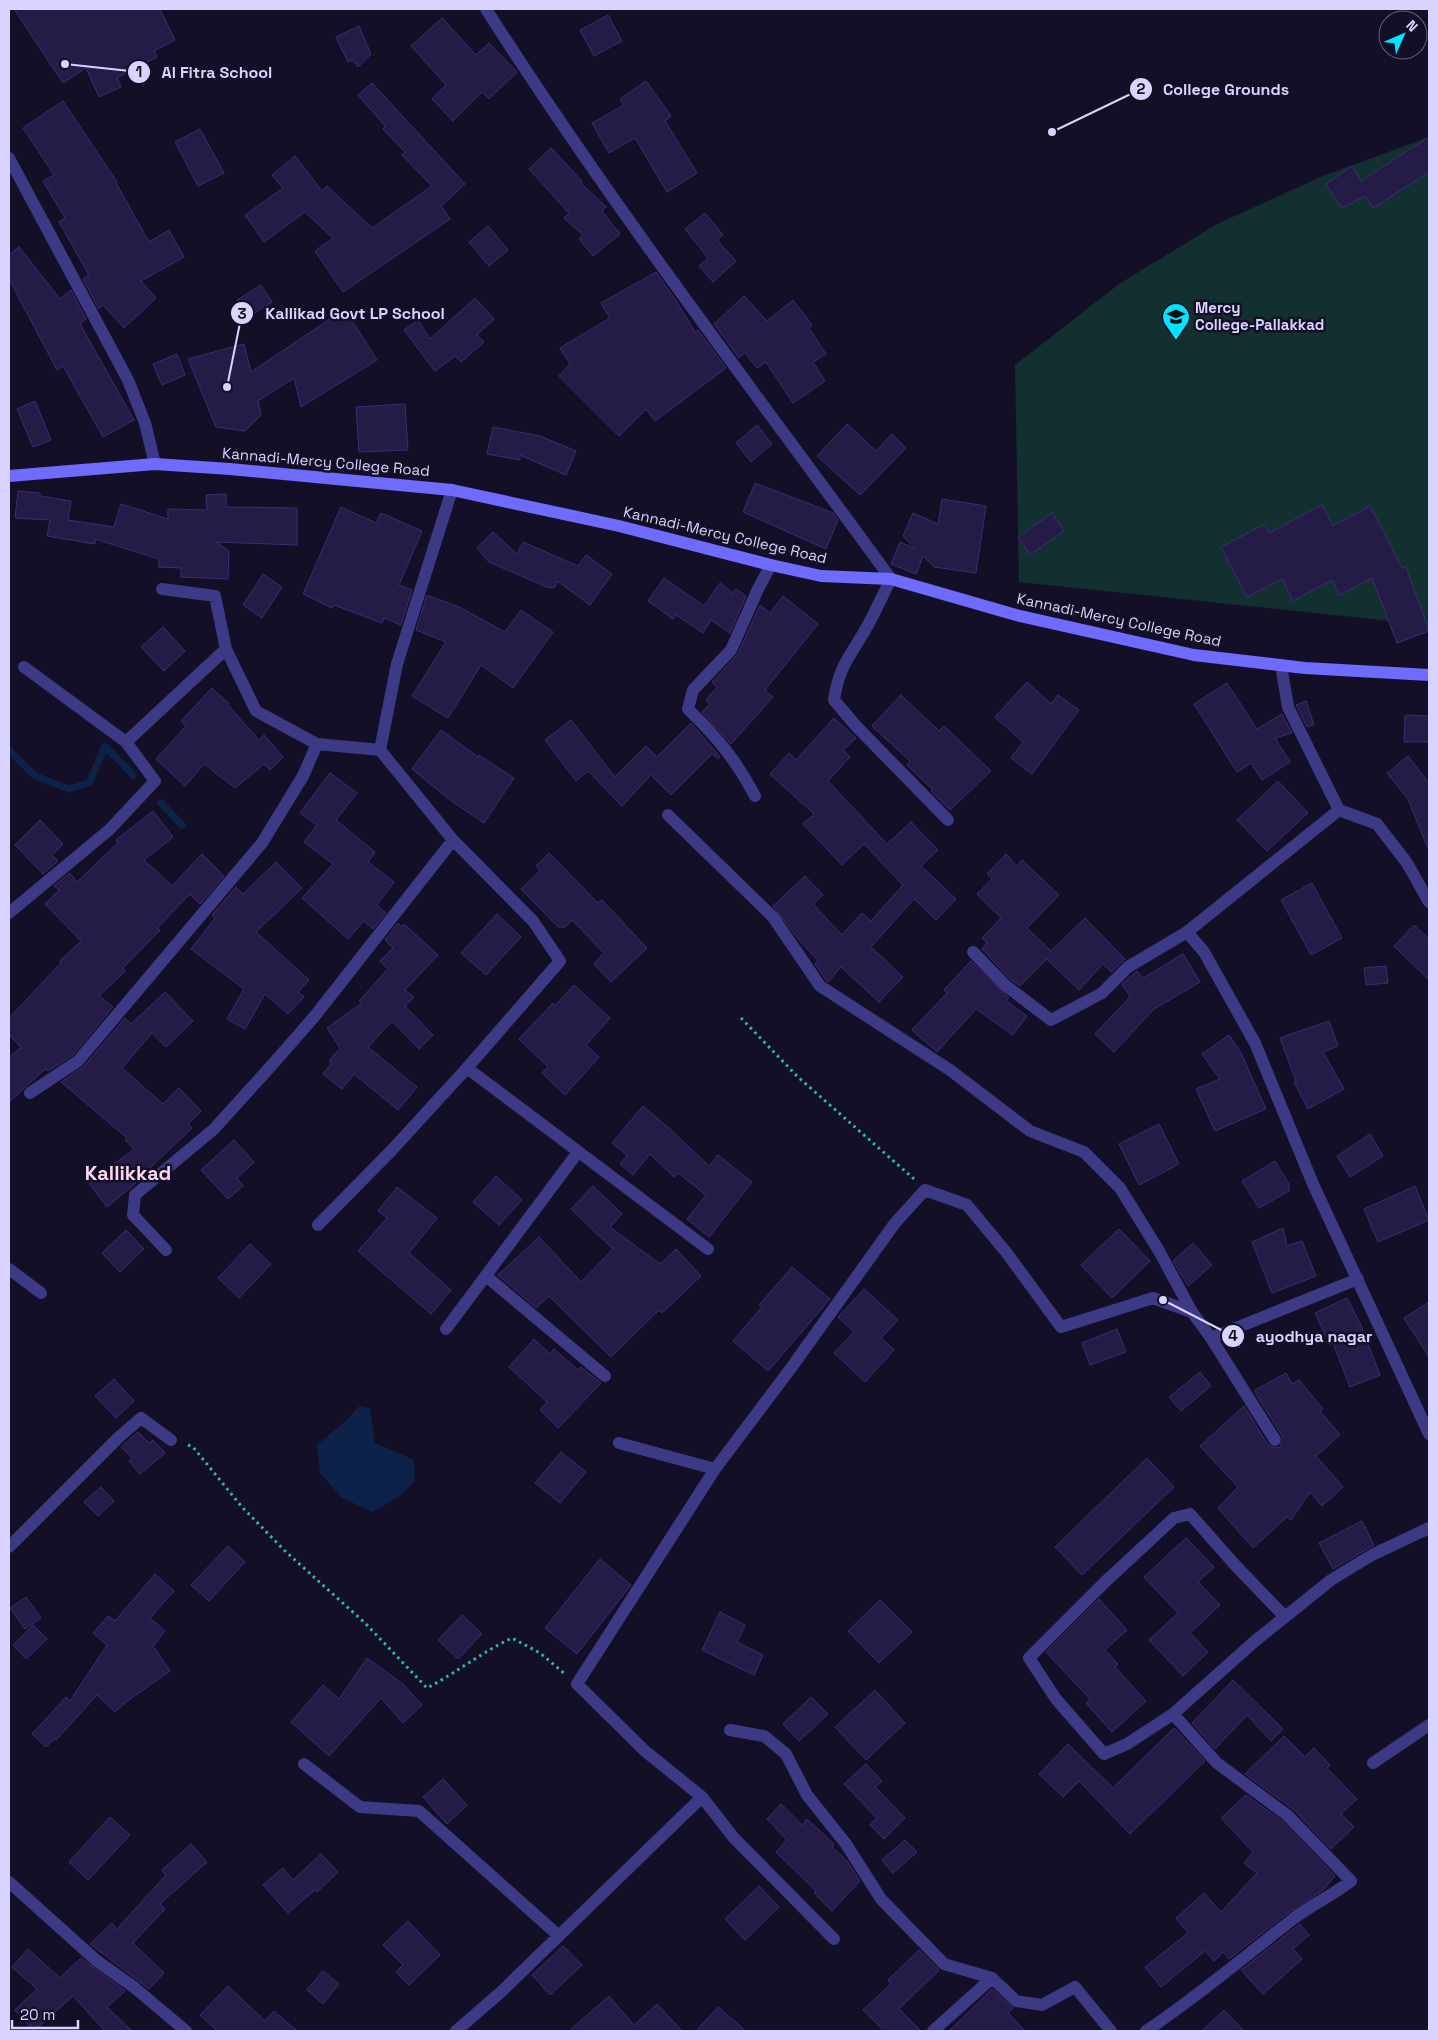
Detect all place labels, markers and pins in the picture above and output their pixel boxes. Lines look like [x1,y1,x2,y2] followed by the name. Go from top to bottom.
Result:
[126,56,282,87] callout: Al Fitra School
[1128,74,1299,105] callout: College Grounds
[230,298,455,329] callout: Kallikad Govt LP School
[1195,298,1324,334] place label: Mercy College-Pallakkad
[1161,302,1191,341] school or university icon: Mercy College-Pallakkad
[1221,1321,1382,1352] callout: ayodhya nagar

